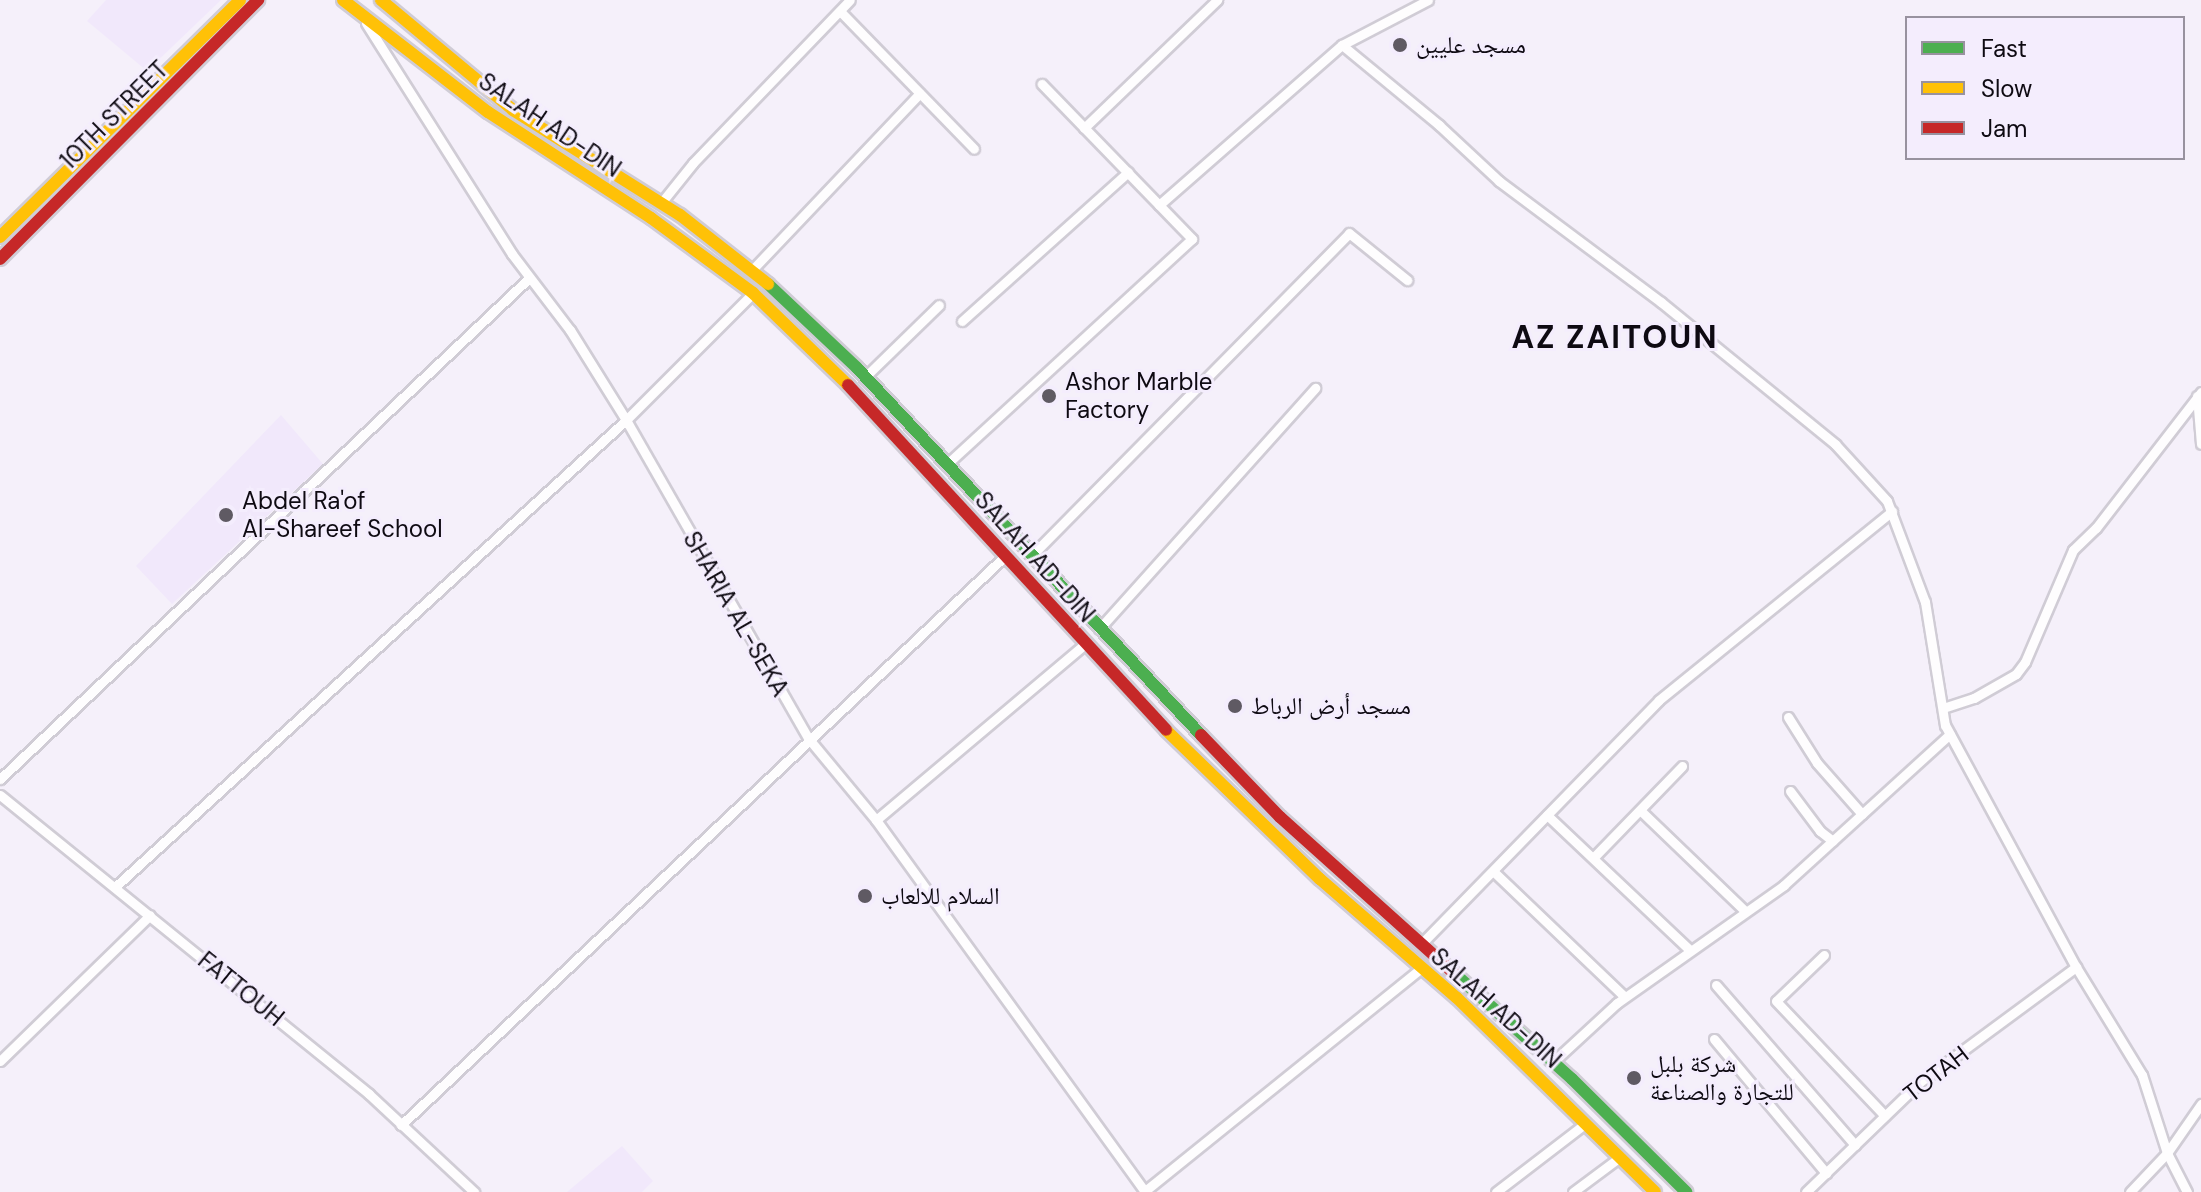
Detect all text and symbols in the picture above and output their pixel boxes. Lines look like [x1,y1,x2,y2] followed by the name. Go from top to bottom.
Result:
[1905,16,2185,160] legend
[1416,31,1526,59] place label: مسجد عليين
[1981,33,2027,64] text: Fast
[1391,36,1409,54] marker: مسجد عليين
[54,55,174,175] street label: 10TH STREET
[473,67,627,183] street label: SALAH AD-DIN
[1981,73,2032,104] text: Slow
[1981,113,2027,144] text: Jam
[1511,318,1719,356] district label: AZ ZAITOUN
[1065,368,1212,424] place label: Ashor Marble Factory
[1040,387,1058,405] marker: Ashor Marble Factory
[969,486,1101,628] street label: SALAH AD-DIN
[242,487,443,543] place label: Abdel Ra'of Al-Shareef School
[217,506,235,524] marker: Abdel Ra'of Al-Shareef School
[677,526,795,702] street label: SHARIA AL-SEKA
[1251,692,1411,720] place label: مسجد أرض الرباط
[1226,697,1244,715] marker: مسجد أرض الرباط
[881,882,1000,910] place label: السلام للالعاب
[856,887,874,905] marker: السلام للالعاب
[1425,942,1567,1074] street label: SALAH AD-DIN
[192,946,290,1032] street label: FATTOUH
[1898,1040,1974,1108] street label: TOTAH
[1650,1050,1794,1106] place label: شركة بلبل للتجارة والصناعة
[1625,1069,1643,1087] marker: شركة بلبل للتجارة والصناعة

